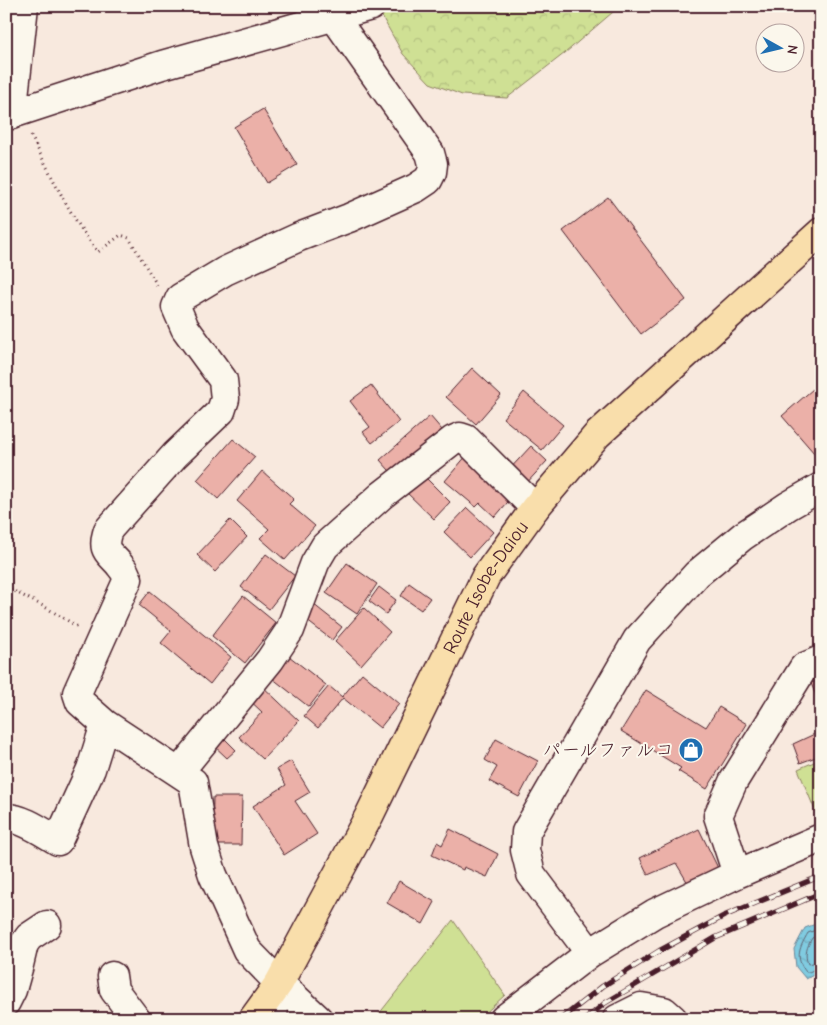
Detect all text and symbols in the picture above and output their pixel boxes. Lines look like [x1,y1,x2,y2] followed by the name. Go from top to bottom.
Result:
[754,22,804,72] north arrow
[783,44,801,55] text: N
[439,517,533,657] street label: Route Isobe-Daiou
[678,737,704,763] shop icon: パールファルコ
[542,739,674,761] place label: パールファルコ

